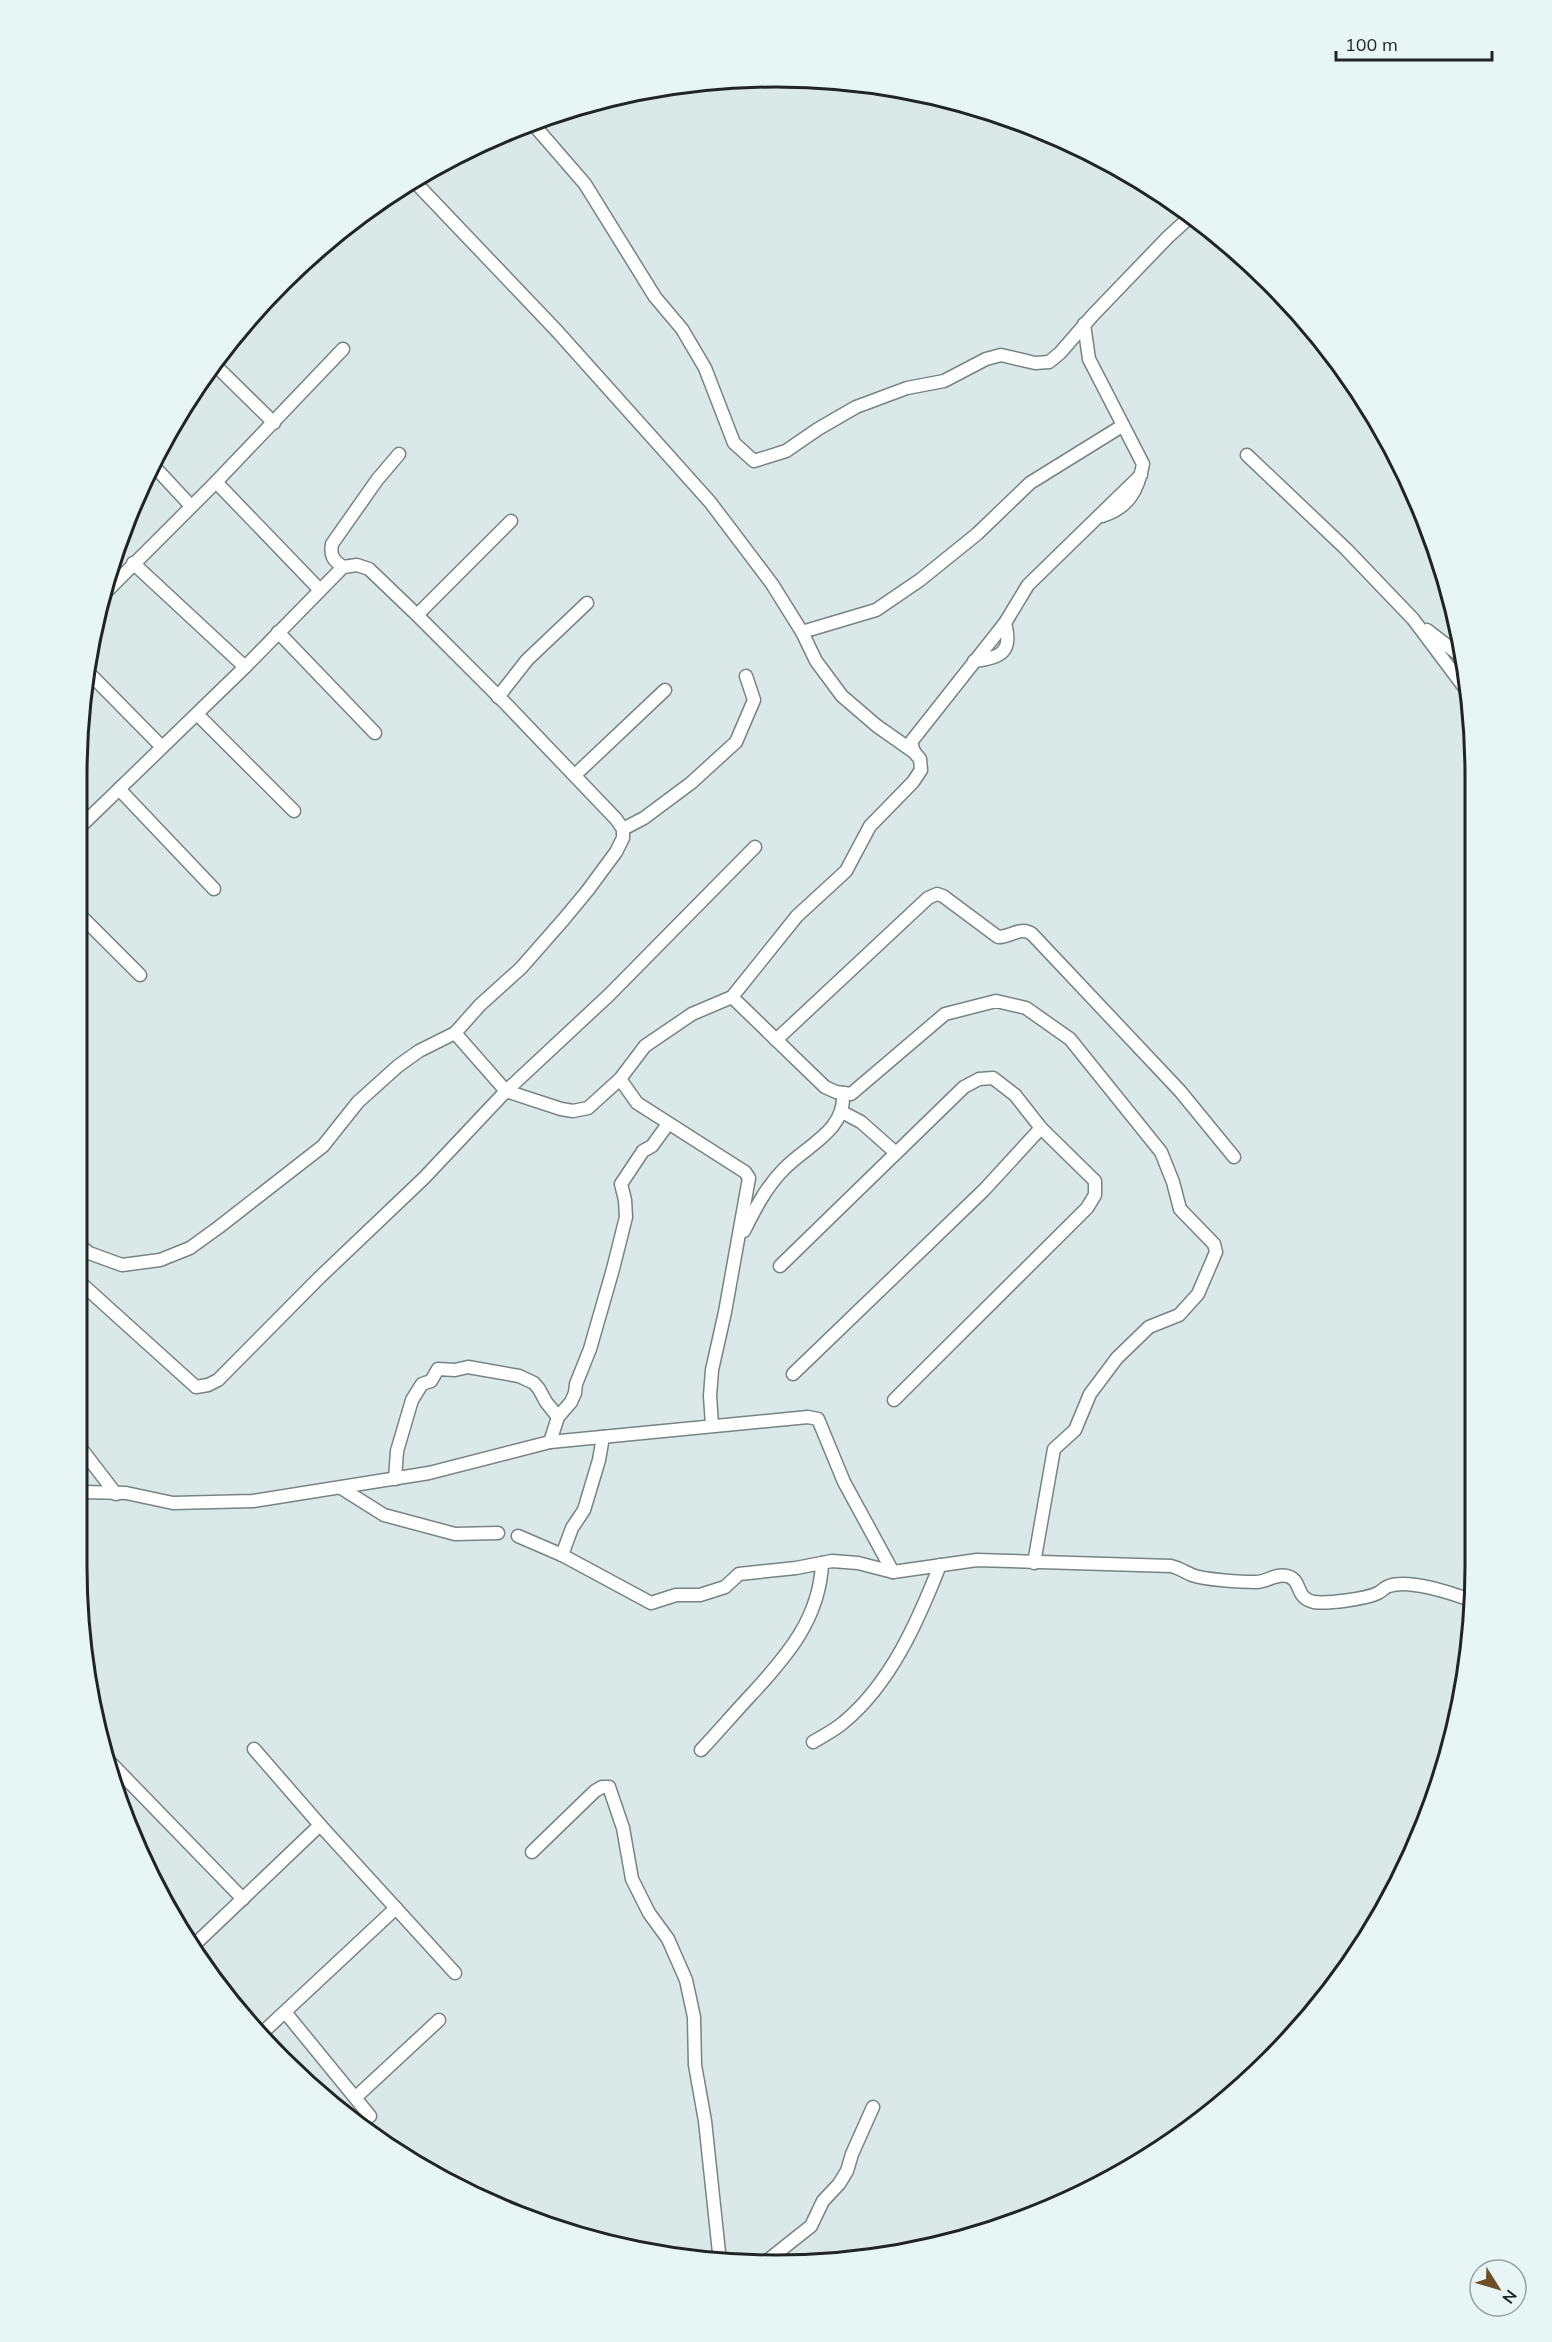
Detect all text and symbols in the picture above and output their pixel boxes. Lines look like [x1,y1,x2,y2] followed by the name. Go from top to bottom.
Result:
[1336,24,1492,62] scale bar
[1345,33,1398,56] text: 100 m
[1468,2258,1528,2318] north arrow
[1498,2286,1522,2308] text: N

